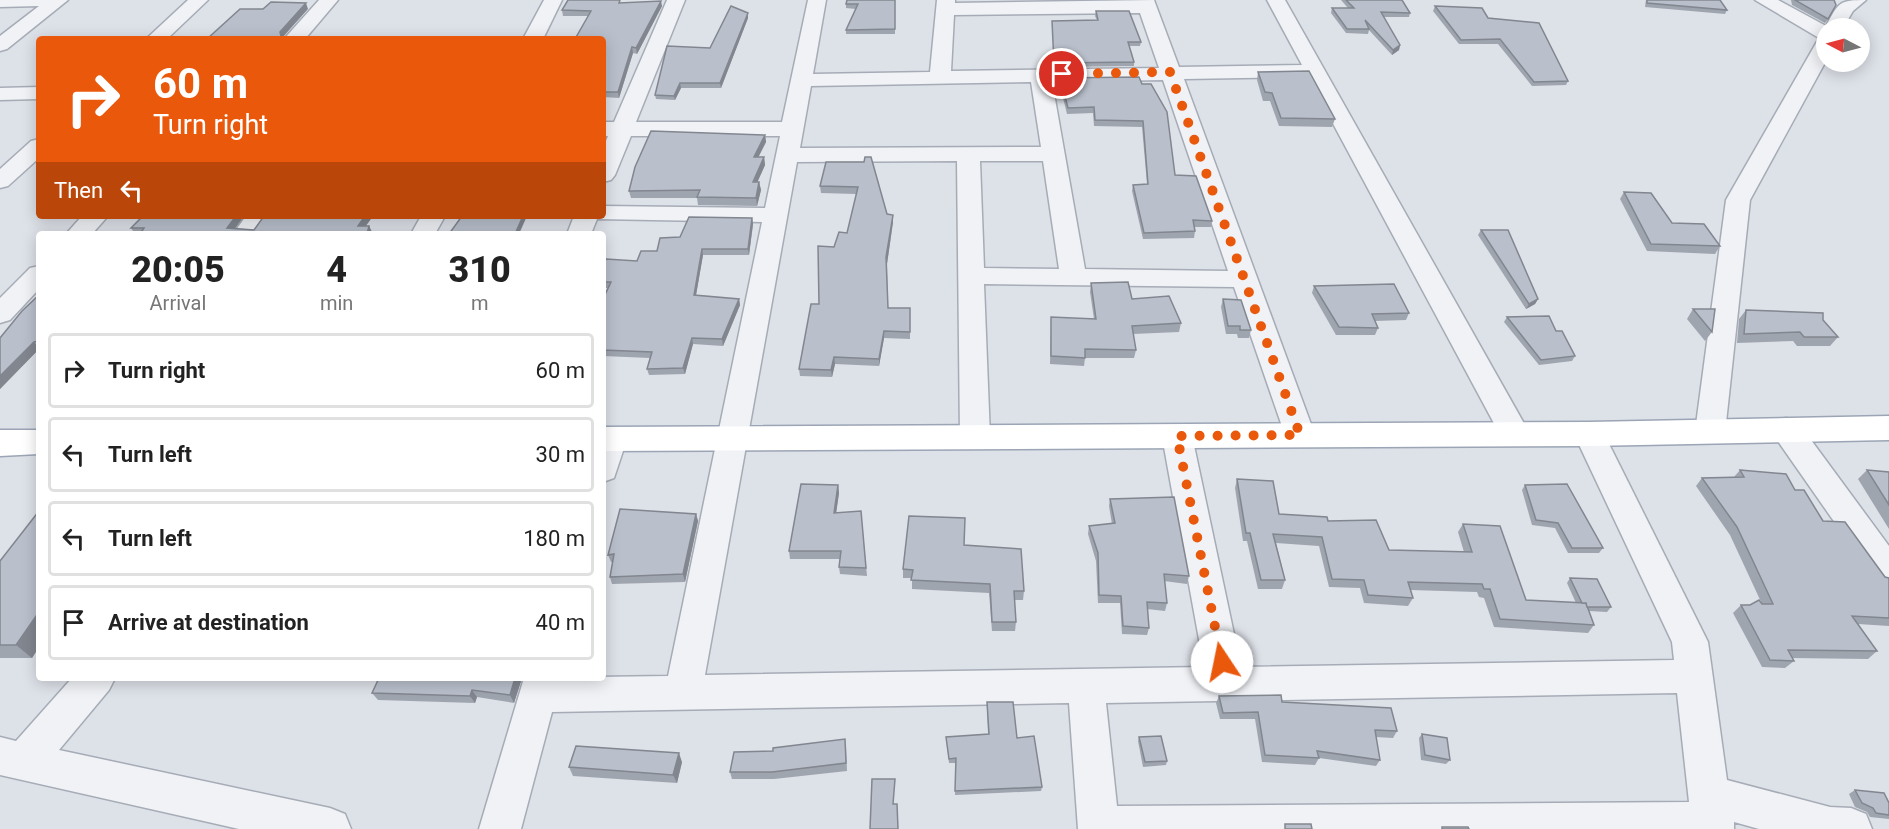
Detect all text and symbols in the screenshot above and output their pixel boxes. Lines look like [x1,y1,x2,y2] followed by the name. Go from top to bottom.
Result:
[1816,18,1870,72] north arrow
[1816,18,1870,72] map controls
[1036,48,1087,99] pin
[1045,57,1078,90] icon: arrive
[153,59,248,108] text: 60 m
[54,60,132,138] icon: right
[153,109,268,141] text: Turn right
[115,174,148,207] icon: left
[54,178,103,203] text: Then
[131,249,225,291] text: 20:05
[326,249,347,291] text: 4
[449,249,511,291] text: 310
[150,291,206,315] text: Arrival
[320,291,353,315] text: min
[471,291,488,315] text: m
[57,354,90,387] icon: right
[108,358,205,383] text: Turn right
[536,358,585,383] text: 60 m
[57,438,90,471] icon: left
[108,442,192,467] text: Turn left
[536,442,585,467] text: 30 m
[57,522,90,555] icon: left
[108,526,192,551] text: Turn left
[523,526,585,551] text: 180 m
[57,606,90,639] icon: arrive
[108,610,309,635] text: Arrive at destination
[536,610,585,635] text: 40 m
[1190,630,1254,694] position arrow

